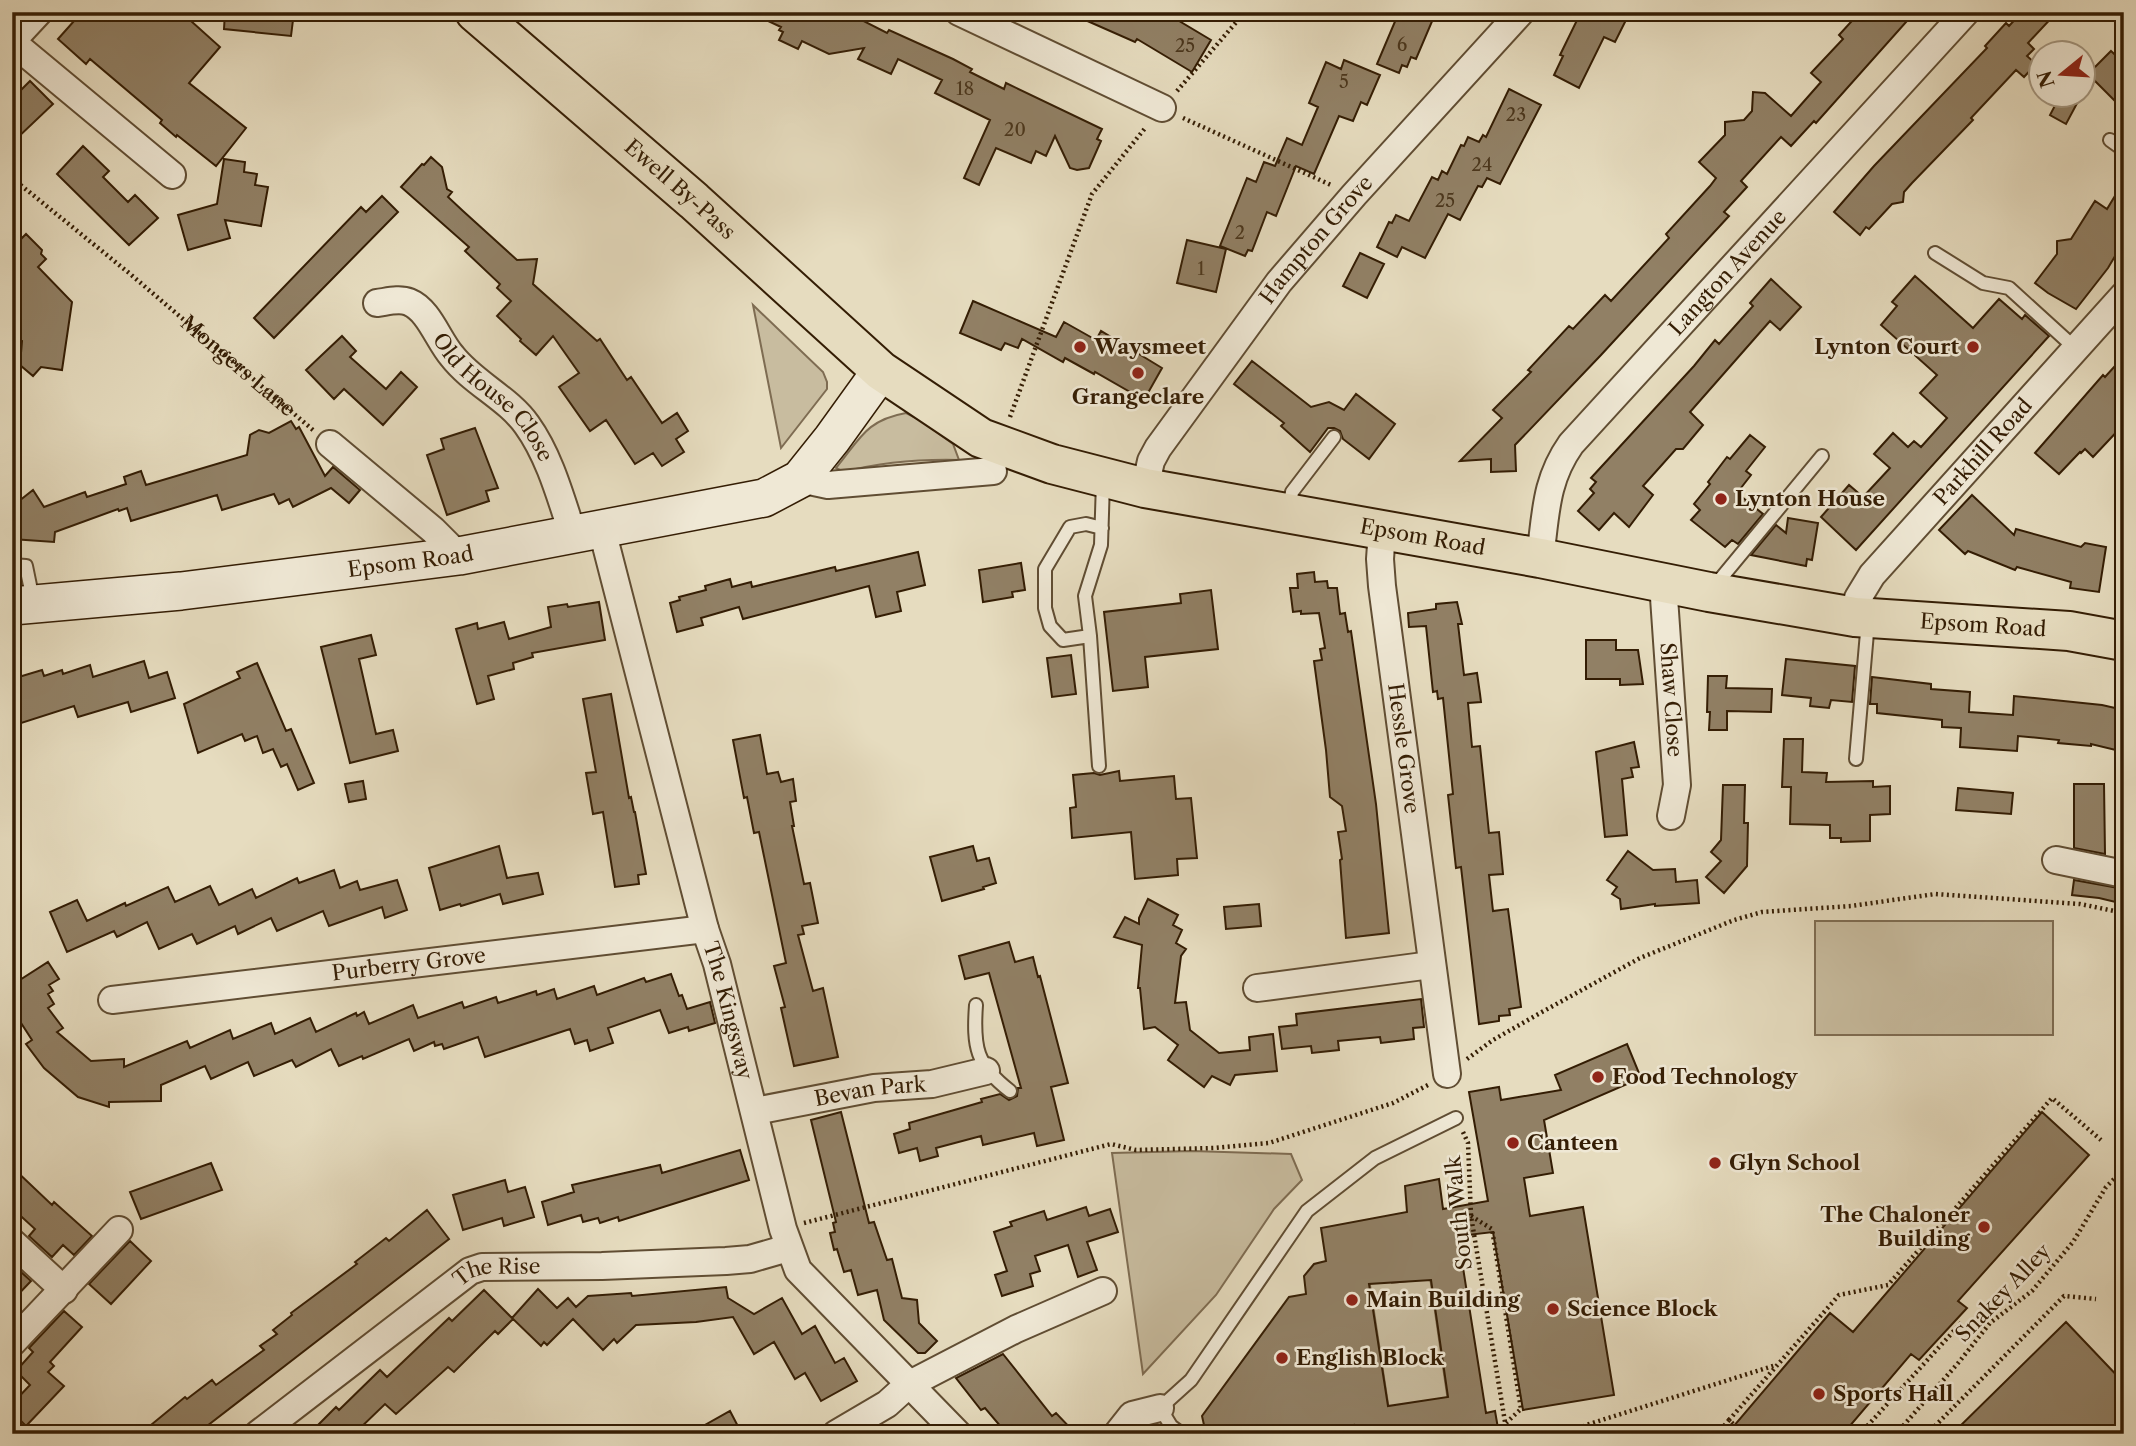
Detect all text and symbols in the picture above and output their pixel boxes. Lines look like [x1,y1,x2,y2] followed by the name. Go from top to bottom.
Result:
[1397,34,1407,56] house number: 6
[1175,35,1195,57] house number: 25
[2028,38,2098,108] north arrow
[2033,68,2060,91] text: N
[1339,71,1349,93] house number: 5
[956,78,974,100] house number: 18
[1506,104,1526,126] house number: 23
[1004,119,1026,141] house number: 20
[620,134,741,244] street label: Ewell By-Pass
[1472,154,1492,176] house number: 24
[1254,170,1378,309] street label: Hampton Grove
[1435,190,1455,212] house number: 25
[1664,204,1791,340] street label: Langton Avenue
[1235,222,1245,244] house number: 2
[1197,258,1205,280] house number: 1
[176,310,301,422] street label: Mongers Lane
[428,328,559,465] street label: Old House Close
[1093,334,1206,359] place label: Waysmeet
[1814,334,1960,359] place label: Lynton Court
[1072,339,1088,355] marker: Waysmeet
[1965,339,1981,355] marker: Lynton Court
[1130,365,1146,381] marker: Grangeclare
[1072,384,1204,409] place label: Grangeclare
[1928,393,2037,510] street label: Parkhill Road
[1735,486,1885,511] place label: Lynton House
[1713,491,1729,507] marker: Lynton House
[1358,513,1487,560] street label: Epsom Road
[346,540,476,582] street label: Epsom Road
[1919,608,2047,641] street label: Epsom Road
[1655,642,1688,758] street label: Shaw Close
[1383,681,1425,815] street label: Hessle Grove
[698,938,758,1082] street label: The Kingsway
[330,942,487,986] street label: Purberry Grove
[1612,1064,1799,1089] place label: Food Technology
[1590,1069,1606,1085] marker: Food Technology
[812,1071,928,1111] street label: Bevan Park
[1527,1130,1619,1155] place label: Canteen
[1505,1135,1521,1151] marker: Canteen
[1729,1150,1860,1175] place label: Glyn School
[1440,1154,1477,1271] street label: South Walk
[1707,1155,1723,1171] marker: Glyn School
[1820,1202,1971,1251] place label: The Chaloner Building
[1976,1219,1992,1235] marker: The Chaloner Building
[1950,1238,2056,1347] street label: Snakey Alley
[448,1254,541,1291] street label: The Rise
[1366,1287,1521,1312] place label: Main Building
[1344,1292,1360,1308] marker: Main Building
[1567,1296,1719,1321] place label: Science Block
[1545,1301,1561,1317] marker: Science Block
[1296,1345,1445,1370] place label: English Block
[1274,1350,1290,1366] marker: English Block
[1833,1381,1953,1406] place label: Sports Hall
[1811,1386,1827,1402] marker: Sports Hall

